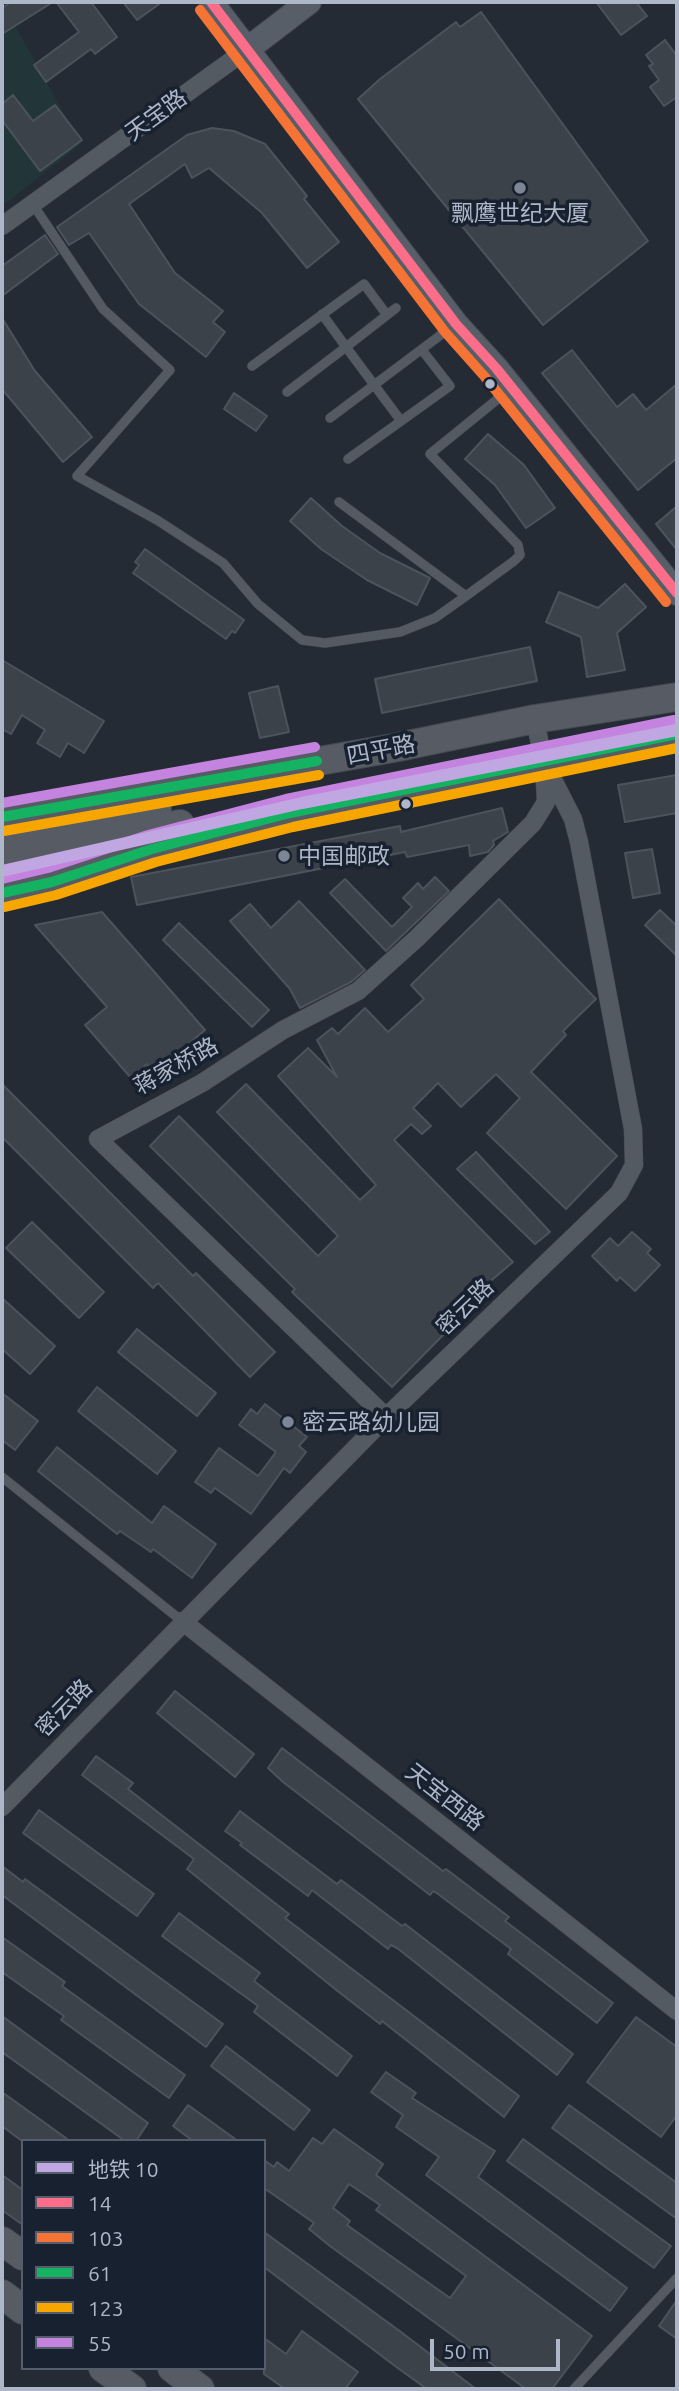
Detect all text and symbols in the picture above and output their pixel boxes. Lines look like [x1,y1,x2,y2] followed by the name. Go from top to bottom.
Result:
[120,84,192,146] street label: 天宝路
[512,180,528,196] marker: 飘鹰世纪大厦
[451,199,589,227] place label: 飘鹰世纪大厦
[483,377,497,391] unlabelled marker
[345,730,417,770] street label: 四平路
[399,797,413,811] unlabelled marker
[298,842,390,870] place label: 中国邮政
[276,848,292,864] marker: 中国邮政
[129,1032,223,1100] street label: 蒋家桥路
[431,1273,499,1341] street label: 密云路
[302,1408,440,1436] place label: 密云路幼儿园
[280,1414,296,1430] marker: 密云路幼儿园
[30,1674,98,1742] street label: 密云路
[400,1758,490,1836] street label: 天宝西路
[21,2139,266,2370] legend
[88,2157,159,2181] text: 地铁 10
[88,2191,112,2215] text: 14
[88,2226,124,2250] text: 103
[88,2261,112,2285] text: 61
[88,2296,124,2320] text: 123
[434,2324,564,2368] scale bar
[88,2331,112,2355] text: 55
[443,2339,490,2363] text: 50 m

